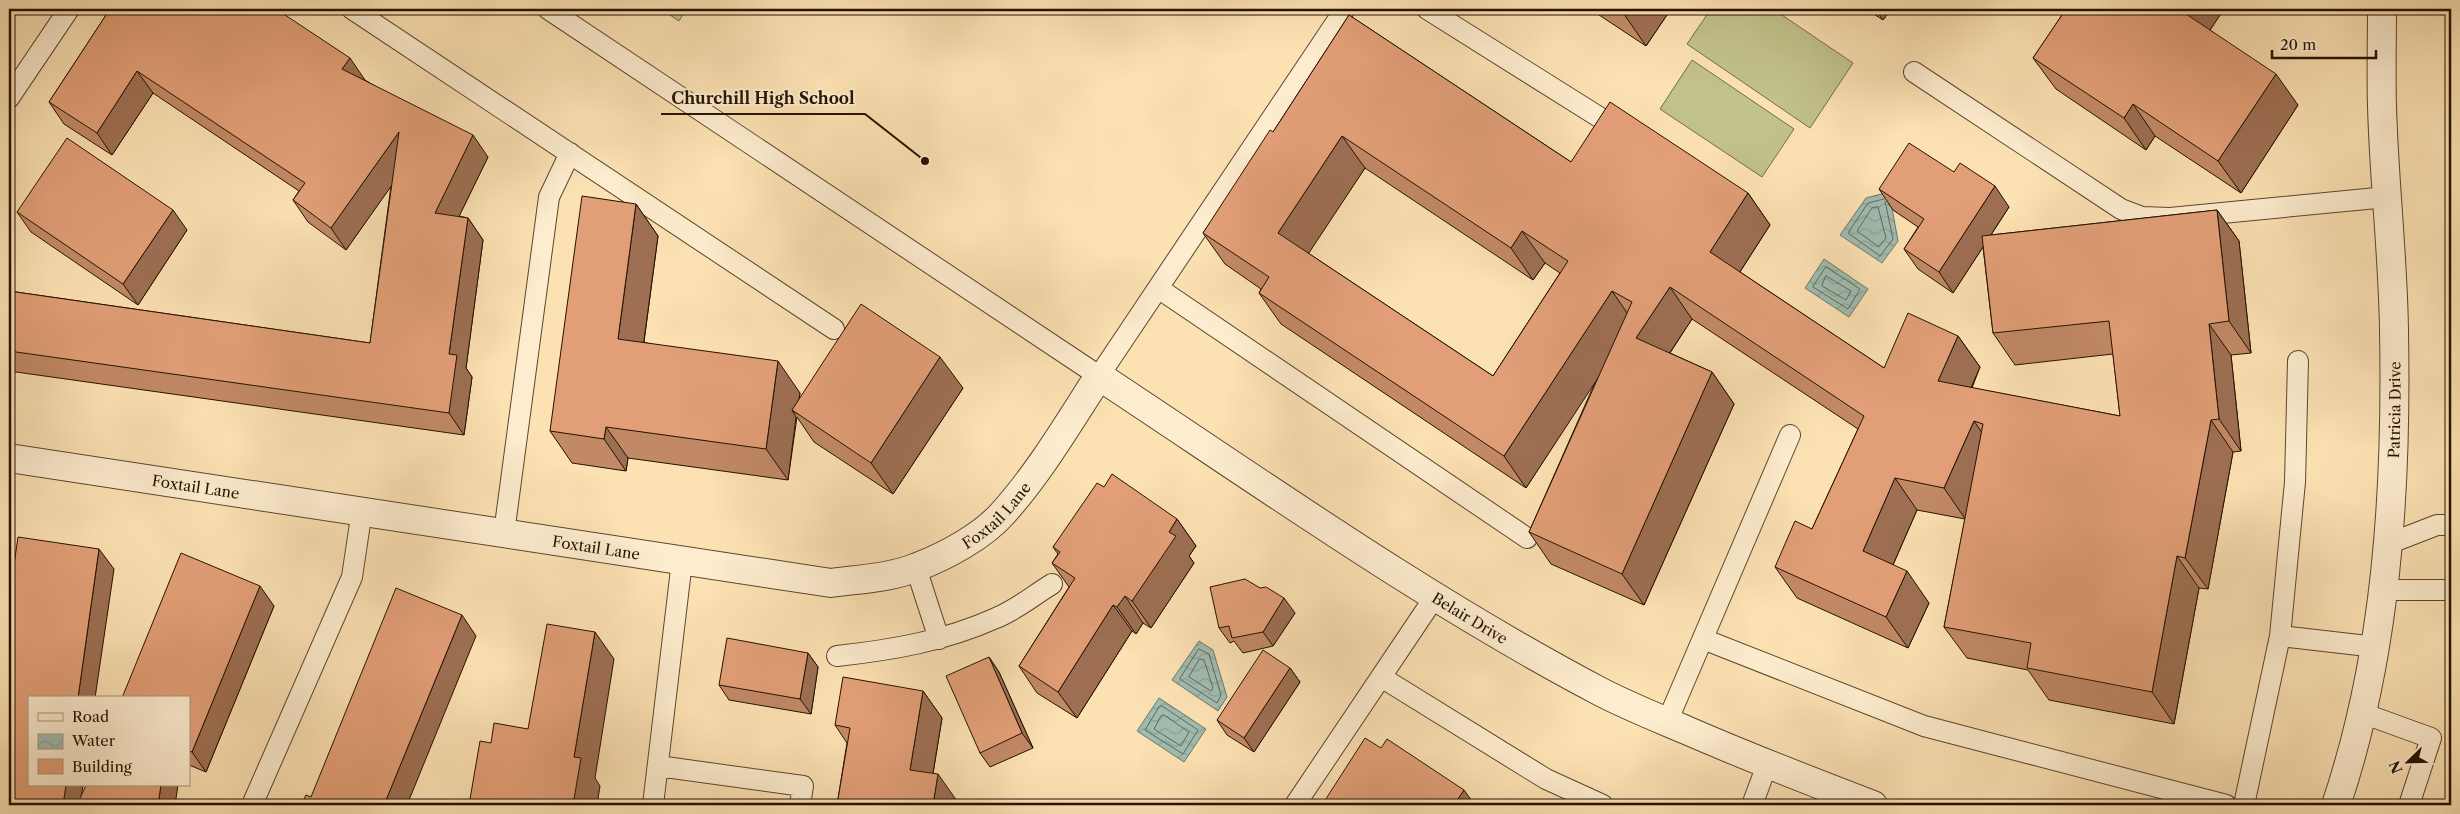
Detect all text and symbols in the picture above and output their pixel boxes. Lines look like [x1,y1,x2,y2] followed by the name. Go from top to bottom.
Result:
[2272,28,2376,60] scale bar
[2280,35,2316,54] text: 20 m
[661,83,865,114] callout: Churchill High School
[671,88,855,108] text: Churchill High School
[2384,361,2404,459] street label: Patricia Drive
[151,470,241,502] street label: Foxtail Lane
[958,478,1034,553] street label: Foxtail Lane
[551,531,641,563] street label: Foxtail Lane
[1429,588,1511,648] street label: Belair Drive
[28,696,190,786] legend
[72,707,109,726] text: Road
[71,731,116,750] text: Water
[2382,736,2432,786] north arrow
[72,757,132,776] text: Building
[2385,758,2407,776] text: N

